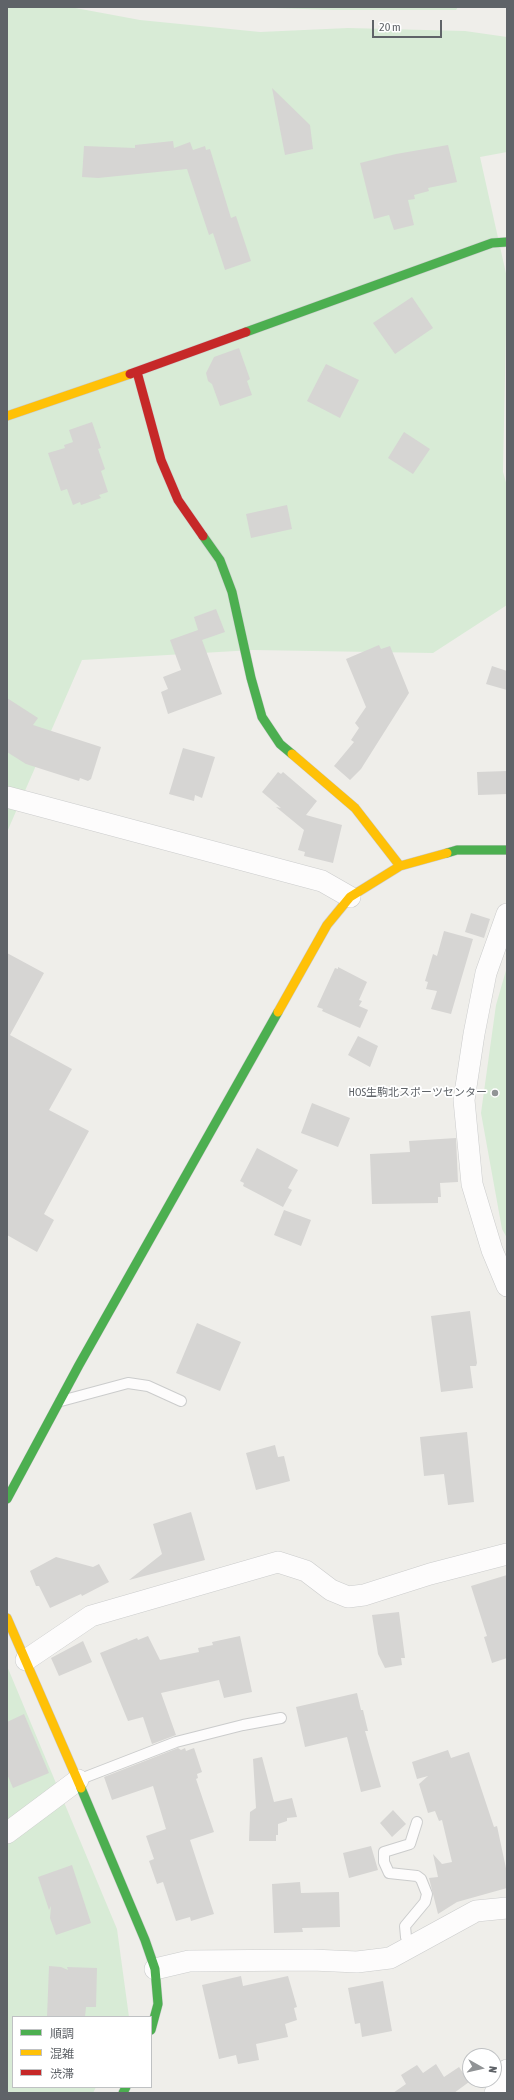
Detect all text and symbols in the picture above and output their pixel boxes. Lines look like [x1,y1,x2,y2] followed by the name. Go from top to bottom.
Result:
[374,12,444,38] scale bar
[379,20,401,34] text: 20 m
[349,1086,487,1100] place label: HOS生駒北スポーツセンター
[490,1088,500,1098] marker: HOS生駒北スポーツセンター
[12,2016,152,2088] legend
[50,2027,74,2041] text: 順調
[50,2047,74,2061] text: 混雑
[462,2048,502,2088] north arrow
[486,2065,499,2074] text: N
[50,2067,74,2081] text: 渋滞

